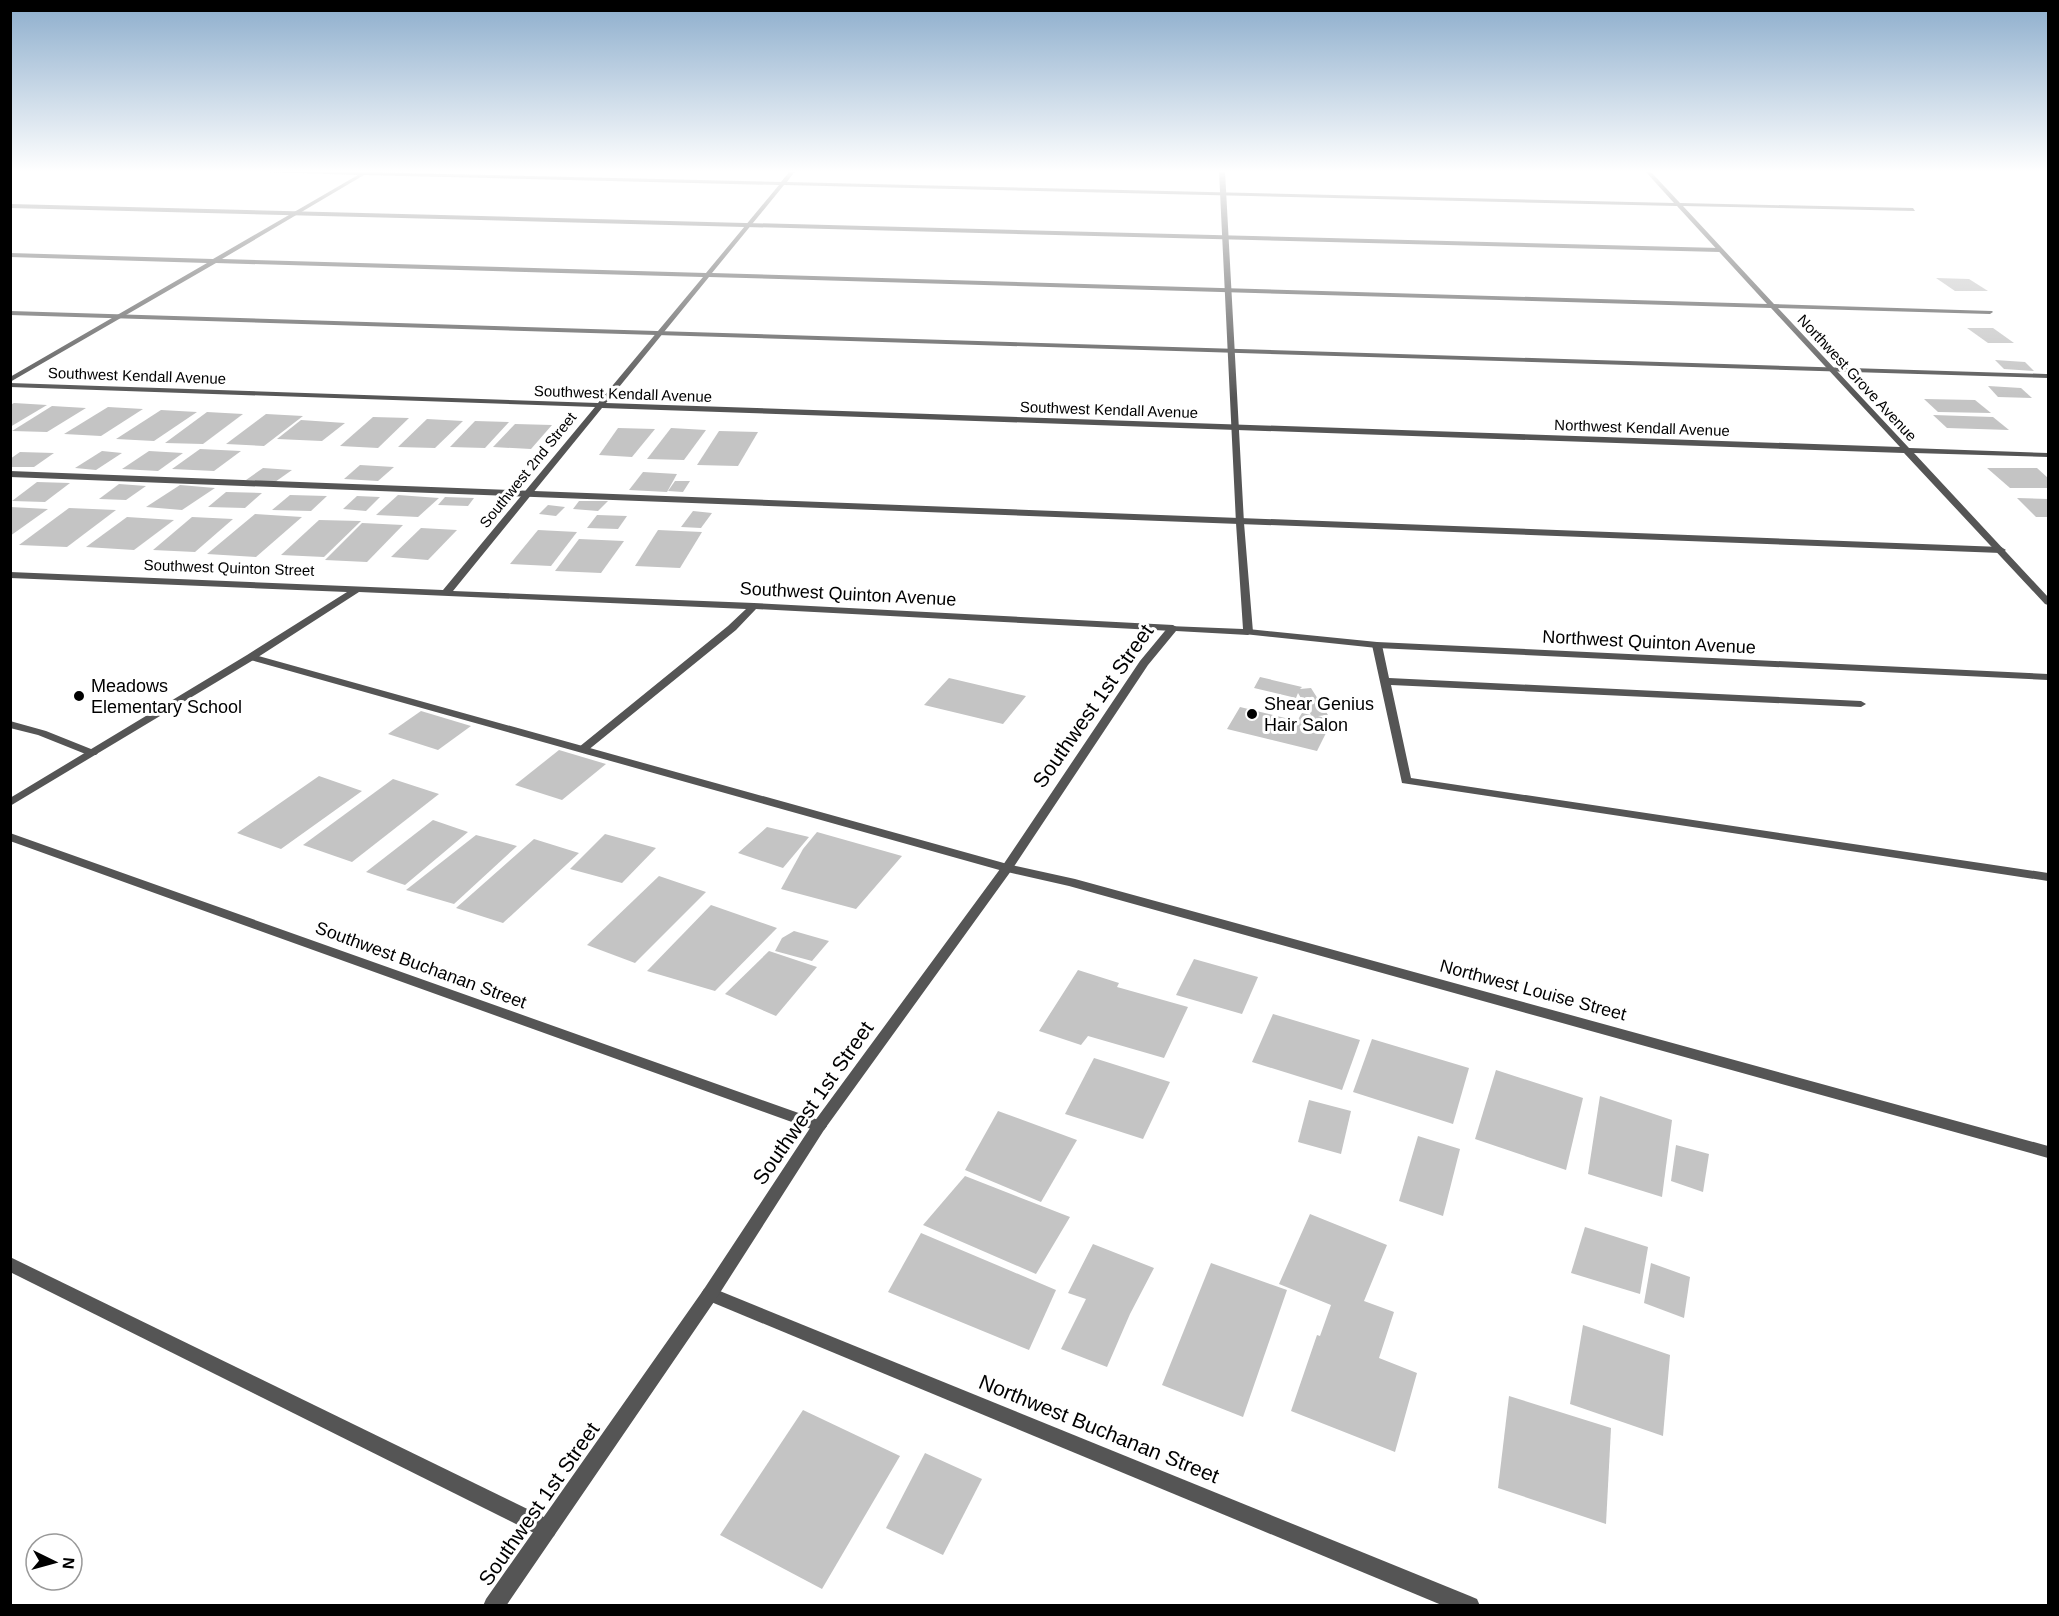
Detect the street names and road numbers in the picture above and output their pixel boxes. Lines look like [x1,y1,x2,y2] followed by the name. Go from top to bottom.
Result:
[1794,311,1920,444] street label: Northwest Grove Avenue
[48,364,226,387] street label: Southwest Kendall Avenue
[534,382,712,405] street label: Southwest Kendall Avenue
[1020,398,1198,421] street label: Southwest Kendall Avenue
[476,408,580,531] street label: Southwest 2nd Street
[1554,416,1730,439] street label: Northwest Kendall Avenue
[143,556,316,579] street label: Southwest Quinton Street
[739,578,957,610] street label: Southwest Quinton Avenue
[1028,620,1158,792] street label: Southwest 1st Street
[1542,626,1756,658] street label: Northwest Quinton Avenue
[313,917,529,1013] street label: Southwest Buchanan Street
[1438,955,1628,1025] street label: Northwest Louise Street
[748,1017,878,1189] street label: Southwest 1st Street
[976,1370,1223,1487] street label: Northwest Buchanan Street
[474,1418,604,1590] street label: Southwest 1st Street

